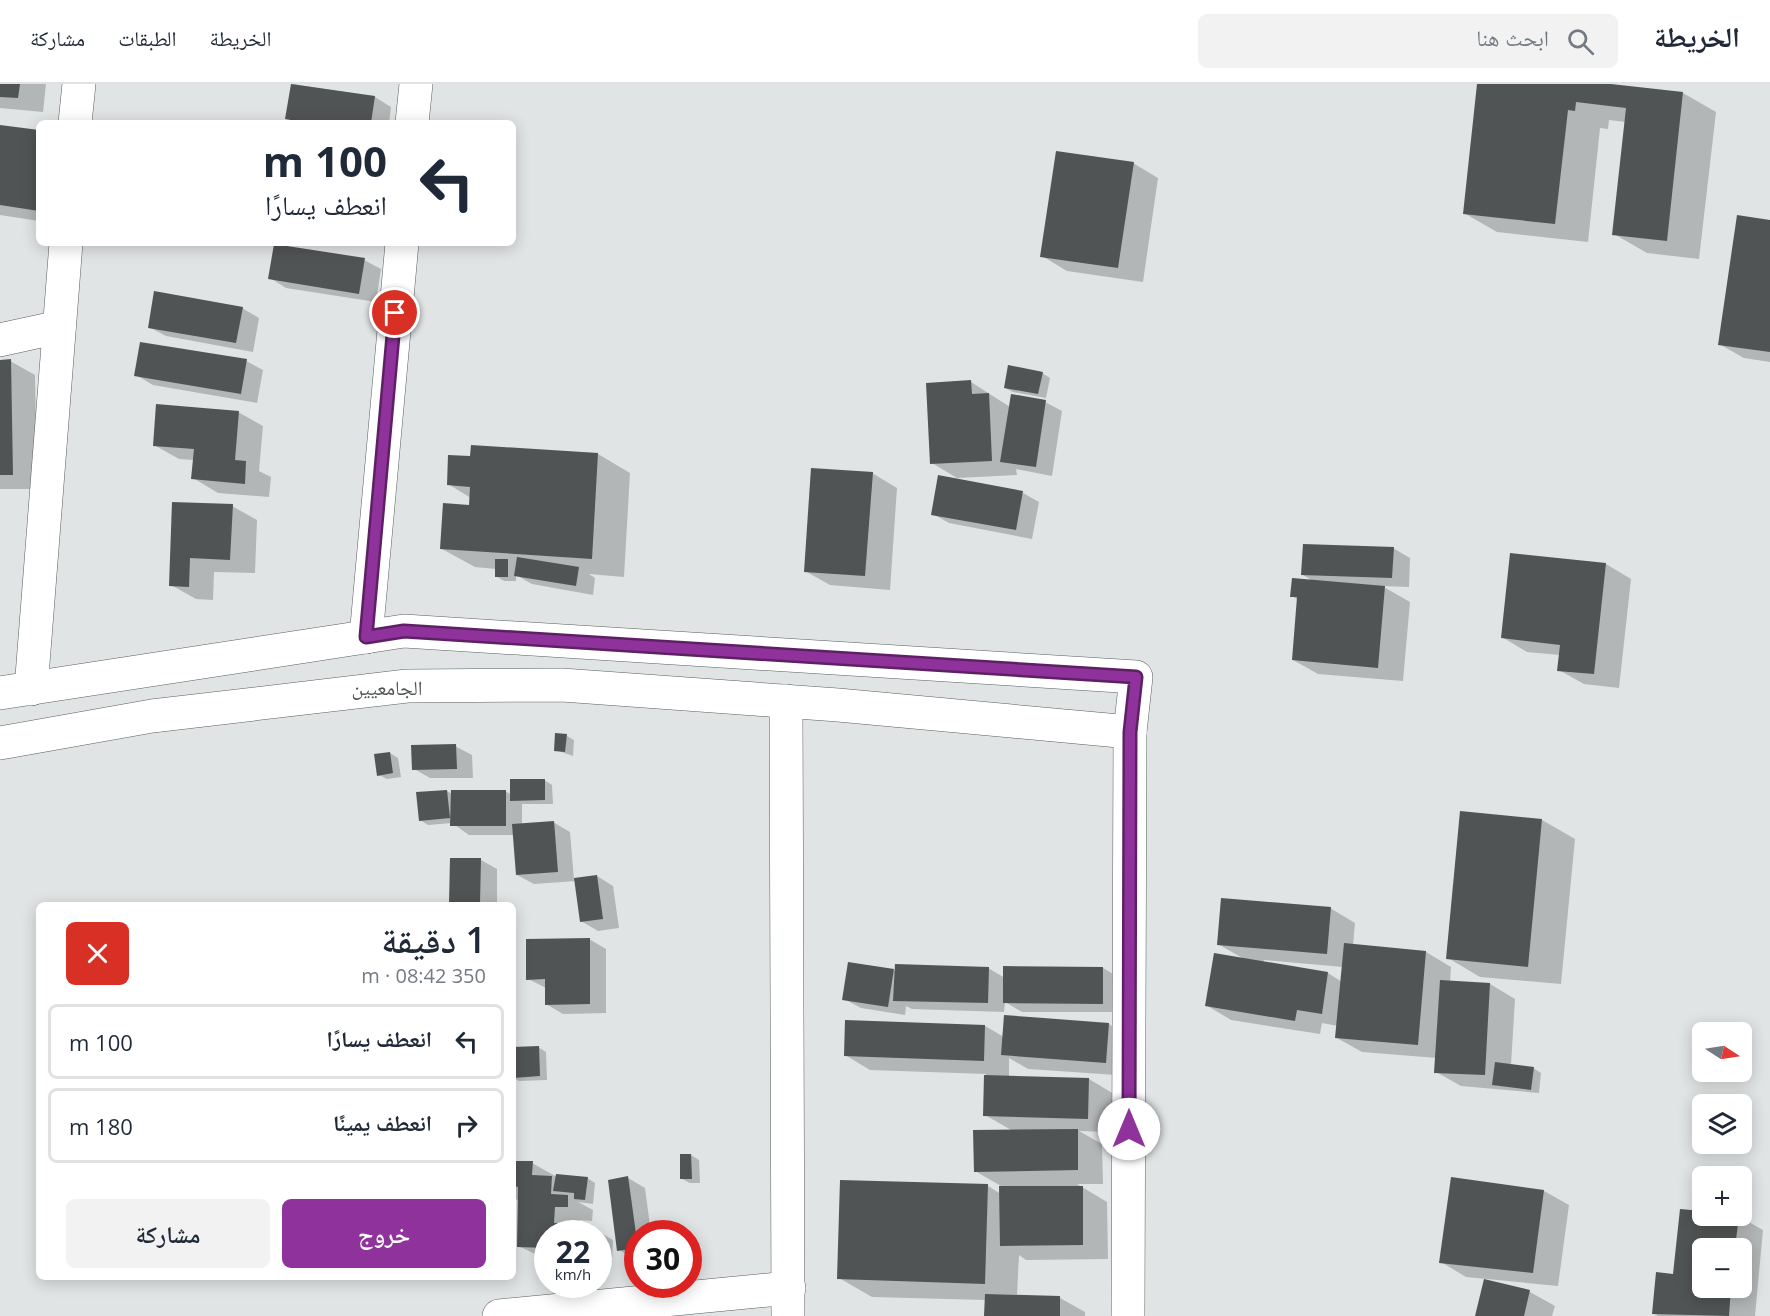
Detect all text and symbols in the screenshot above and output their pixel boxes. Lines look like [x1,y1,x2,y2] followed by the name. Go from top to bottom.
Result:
[1198,14,1618,68] search box
[1654,17,1740,55] text: الخريطة
[1476,22,1549,52] text: ابحث هنا
[30,24,85,52] text: مشاركة
[118,24,177,52] text: الطبقات
[210,24,271,52] text: الخريطة
[1564,25,1597,58] icon: search
[263,132,387,189] text: 100 m
[408,144,486,222] icon: left
[265,186,387,223] text: انعطف يسارًا
[369,287,420,338] pin
[378,296,411,329] icon: arrive
[352,674,422,701] district label: الجامعيين
[381,915,486,964] text: 1 دقيقة
[66,922,129,985] button: close
[361,962,486,989] text: 350 m · 08:42
[1692,1022,1752,1082] north arrow
[1692,1022,1752,1298] map controls
[327,1023,432,1053] text: انعطف يسارًا
[450,1025,483,1058] icon: left
[69,1027,133,1057] text: 100 m
[1692,1094,1752,1154] button: layers
[1097,1097,1161,1161] position arrow
[333,1107,432,1137] text: انعطف يمينًا
[450,1109,483,1142] icon: right
[69,1111,133,1141] text: 180 m
[1692,1166,1752,1226] button: +
[66,1199,270,1268] button: مشاركة
[282,1199,486,1268] button: خروج
[624,1220,702,1298] speed limit sign: 30
[556,1231,590,1272] text: 22
[1692,1238,1752,1298] button: −
[555,1264,591,1284] text: km/h

